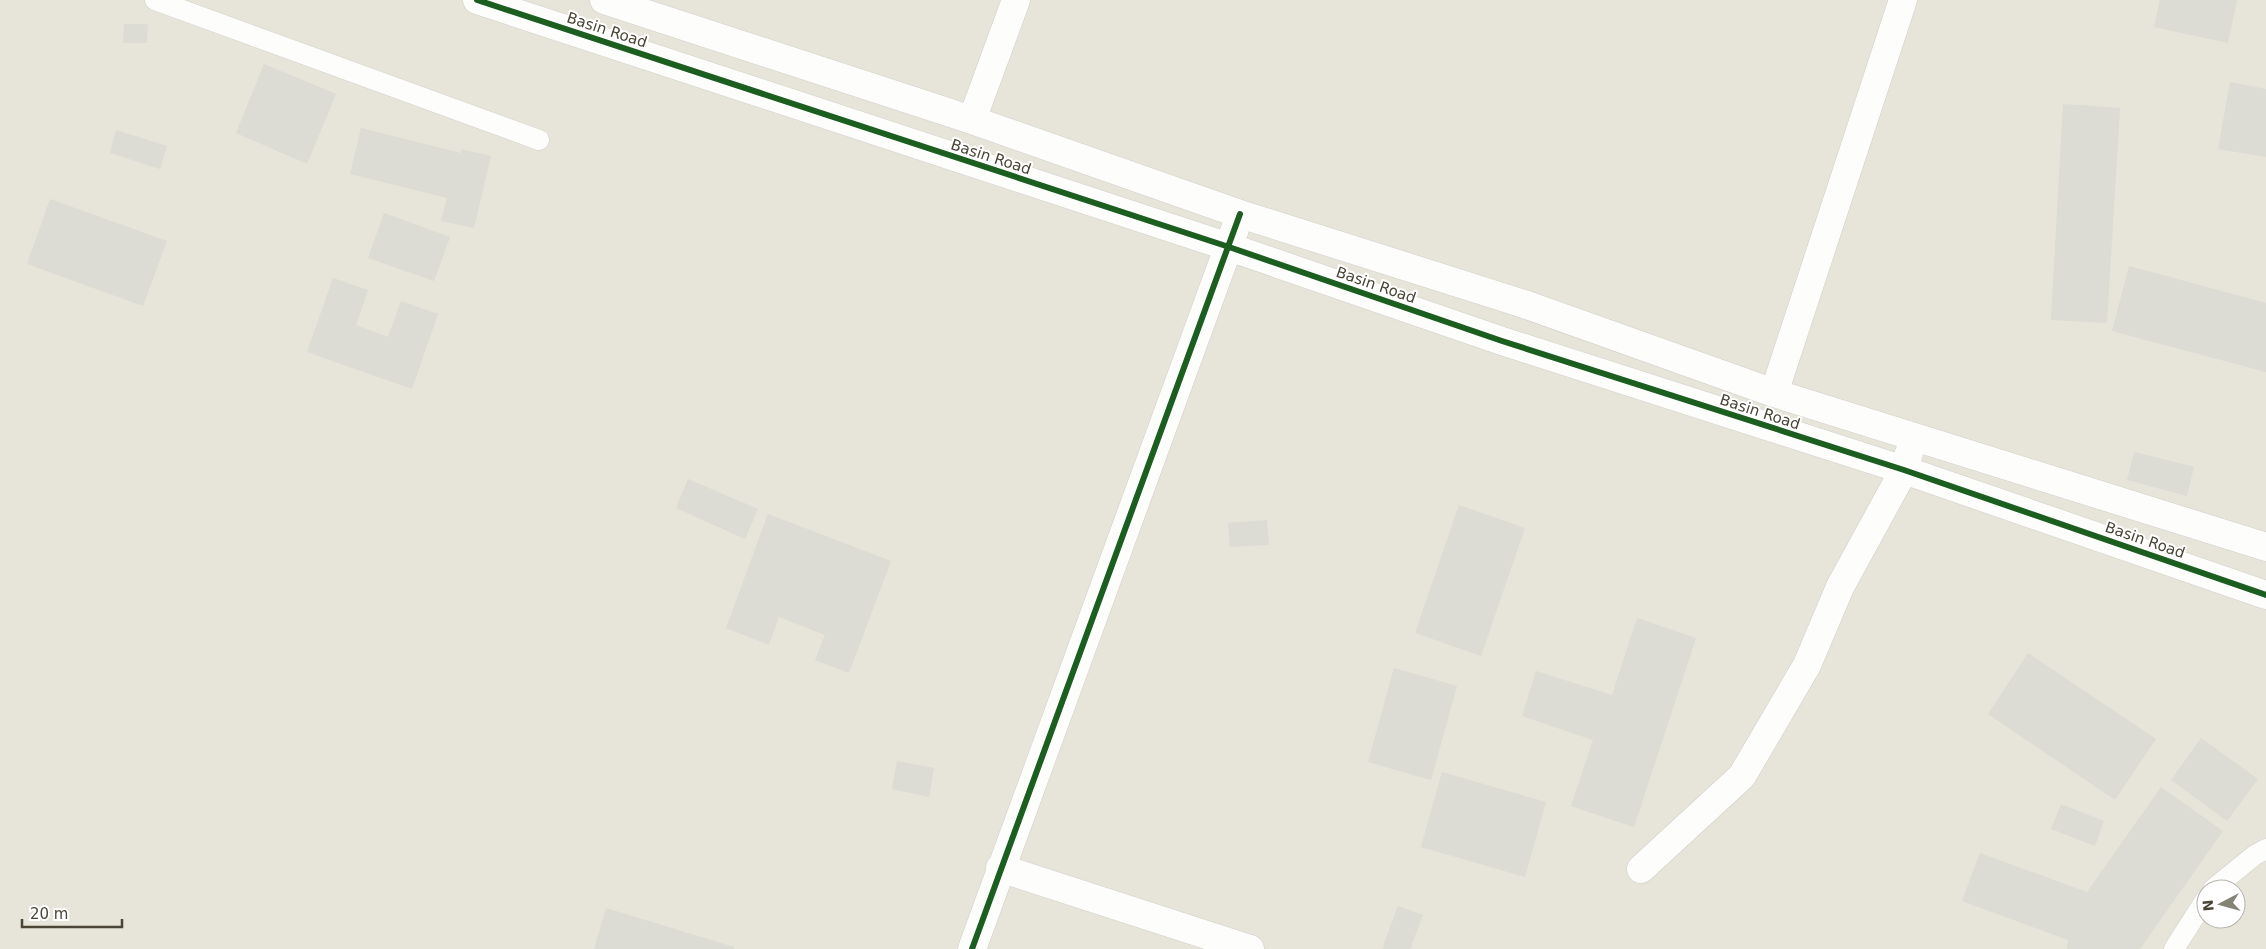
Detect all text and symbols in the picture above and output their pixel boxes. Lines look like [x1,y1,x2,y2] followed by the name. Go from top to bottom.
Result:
[565,9,649,51] street label: Basin Road
[949,136,1033,178] street label: Basin Road
[1334,263,1418,307] street label: Basin Road
[1718,391,1802,433] street label: Basin Road
[2103,518,2187,562] street label: Basin Road
[2196,879,2246,929] north arrow
[22,896,122,928] scale bar
[2200,899,2217,912] text: N
[30,905,68,923] text: 20 m

